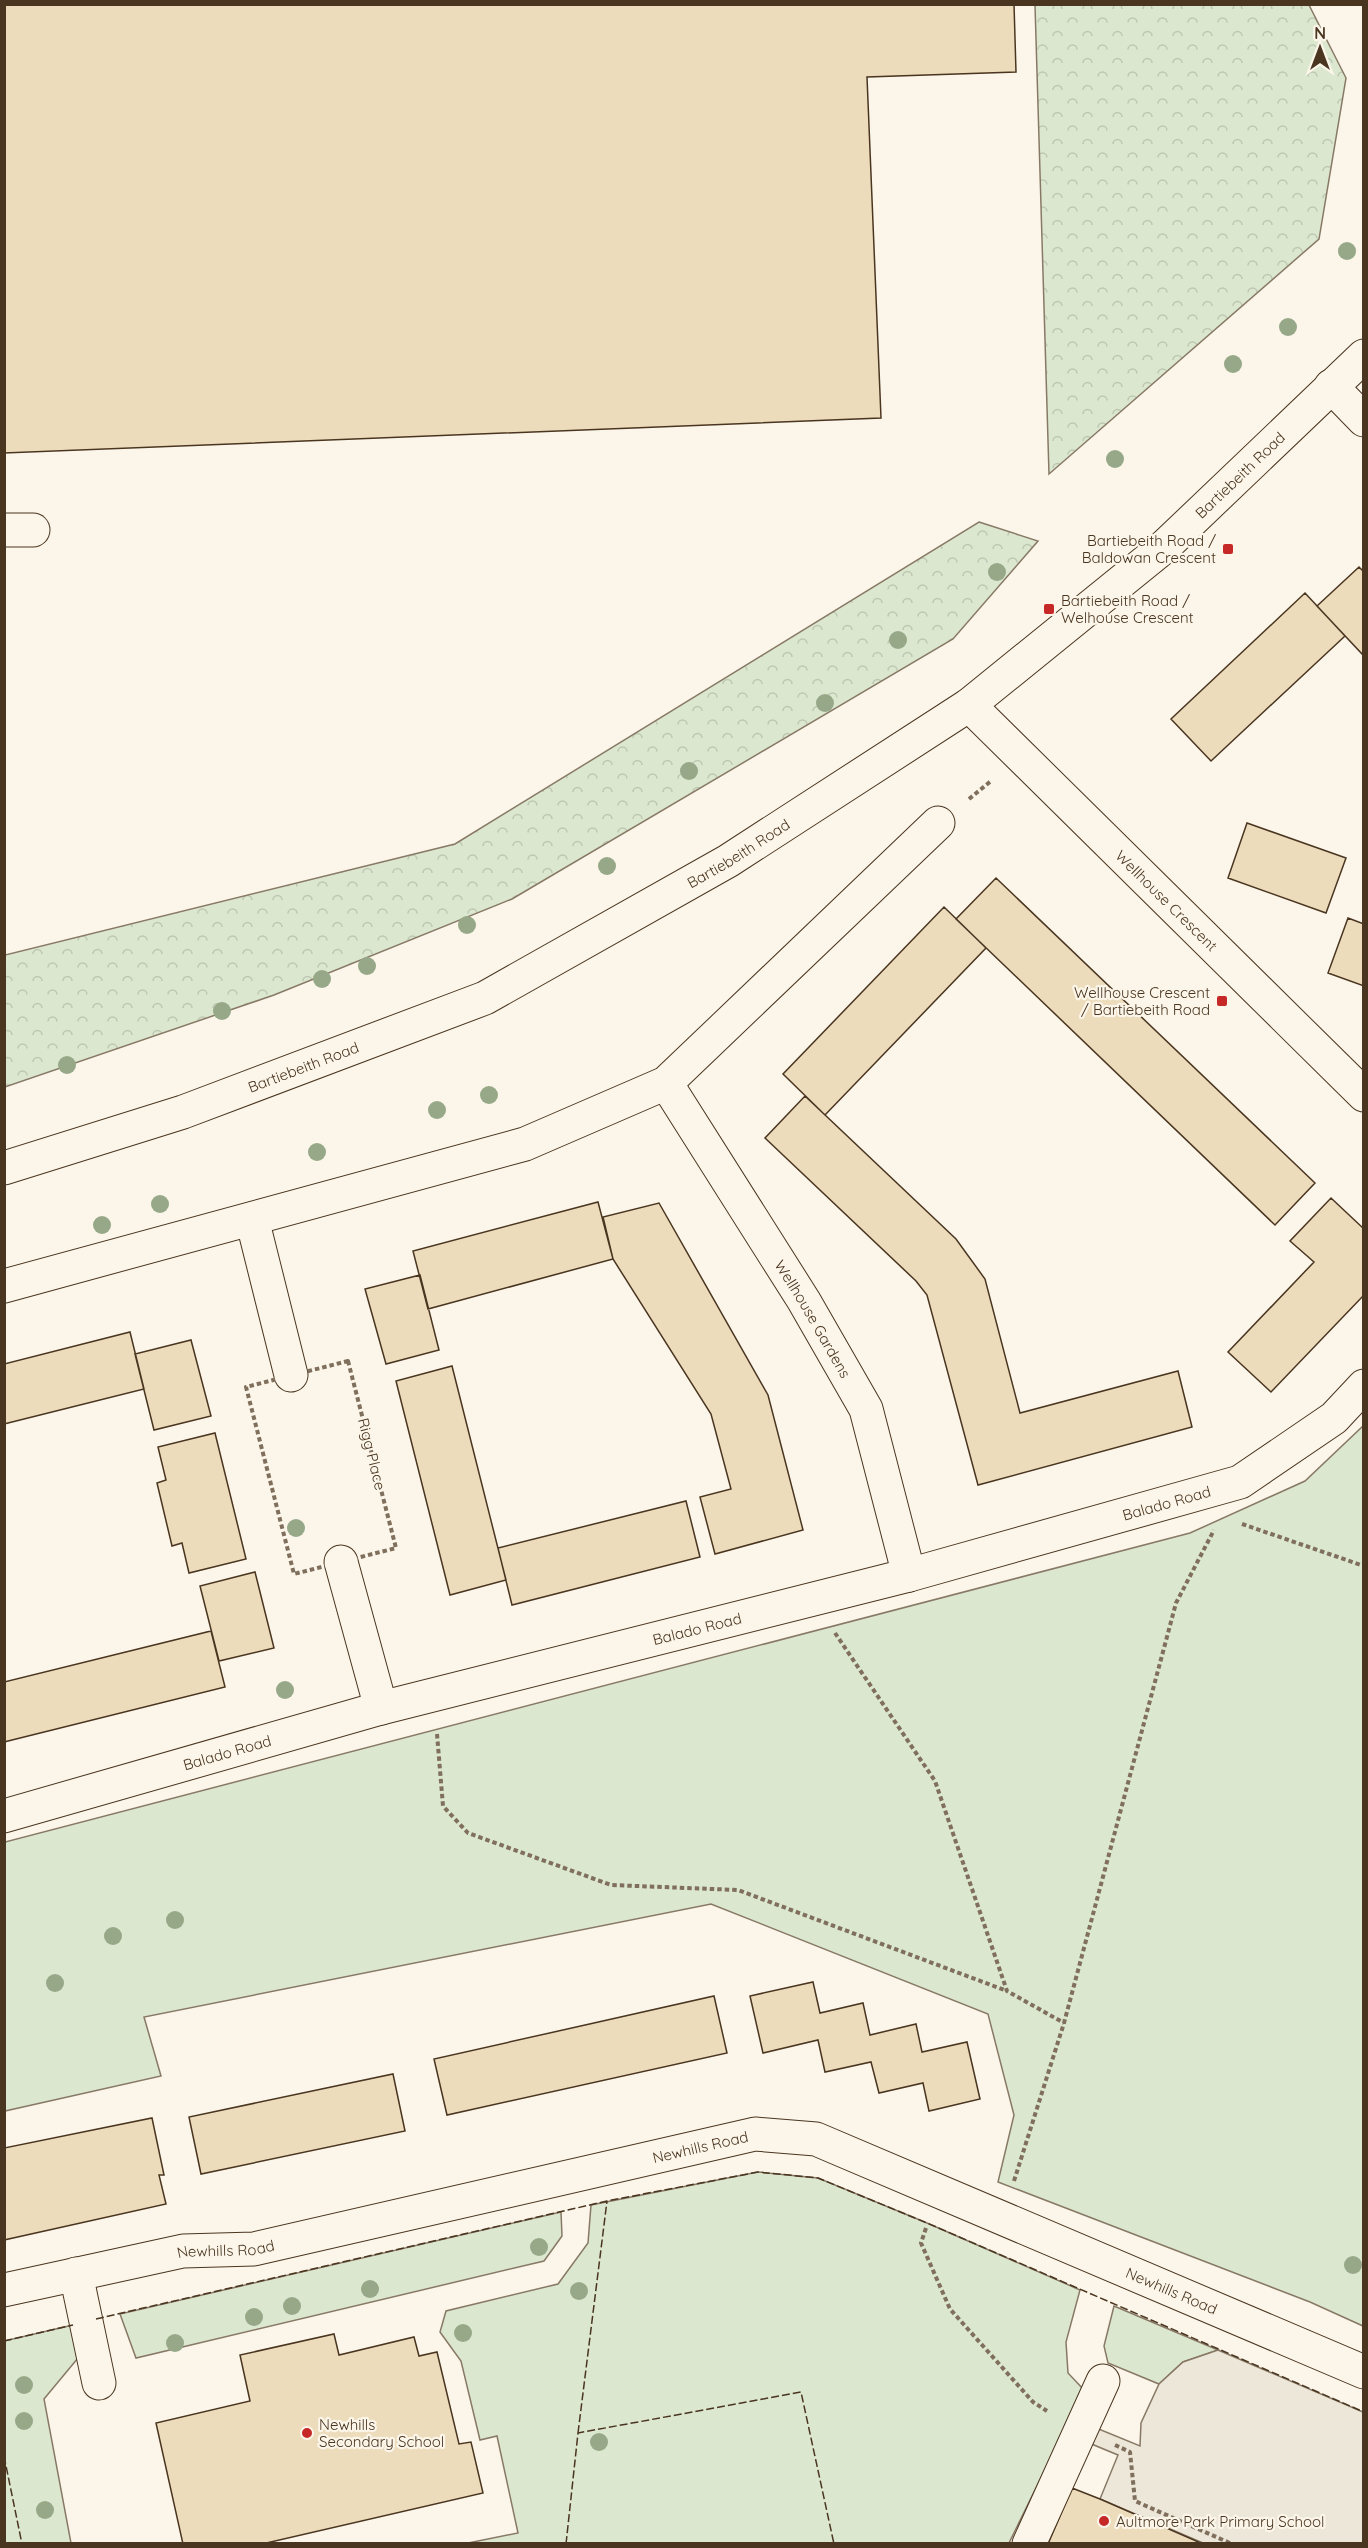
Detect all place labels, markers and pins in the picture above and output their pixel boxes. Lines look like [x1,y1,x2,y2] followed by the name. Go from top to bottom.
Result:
[1082,531,1216,567] place label: Bartiebeith Road / Baldowan Crescent
[1221,542,1235,556] marker: Bartiebeith Road / Baldowan Crescent
[1061,591,1194,627] place label: Bartiebeith Road / Welhouse Crescent
[1042,602,1056,616] marker: Bartiebeith Road / Welhouse Crescent
[1074,983,1210,1019] place label: Wellhouse Crescent / Bartiebeith Road
[1215,994,1229,1008] marker: Wellhouse Crescent / Bartiebeith Road
[319,2415,444,2451] place label: Newhills Secondary School
[300,2426,314,2440] marker: Newhills Secondary School
[1116,2512,1325,2531] place label: Aultmore Park Primary School
[1097,2514,1111,2528] marker: Aultmore Park Primary School

